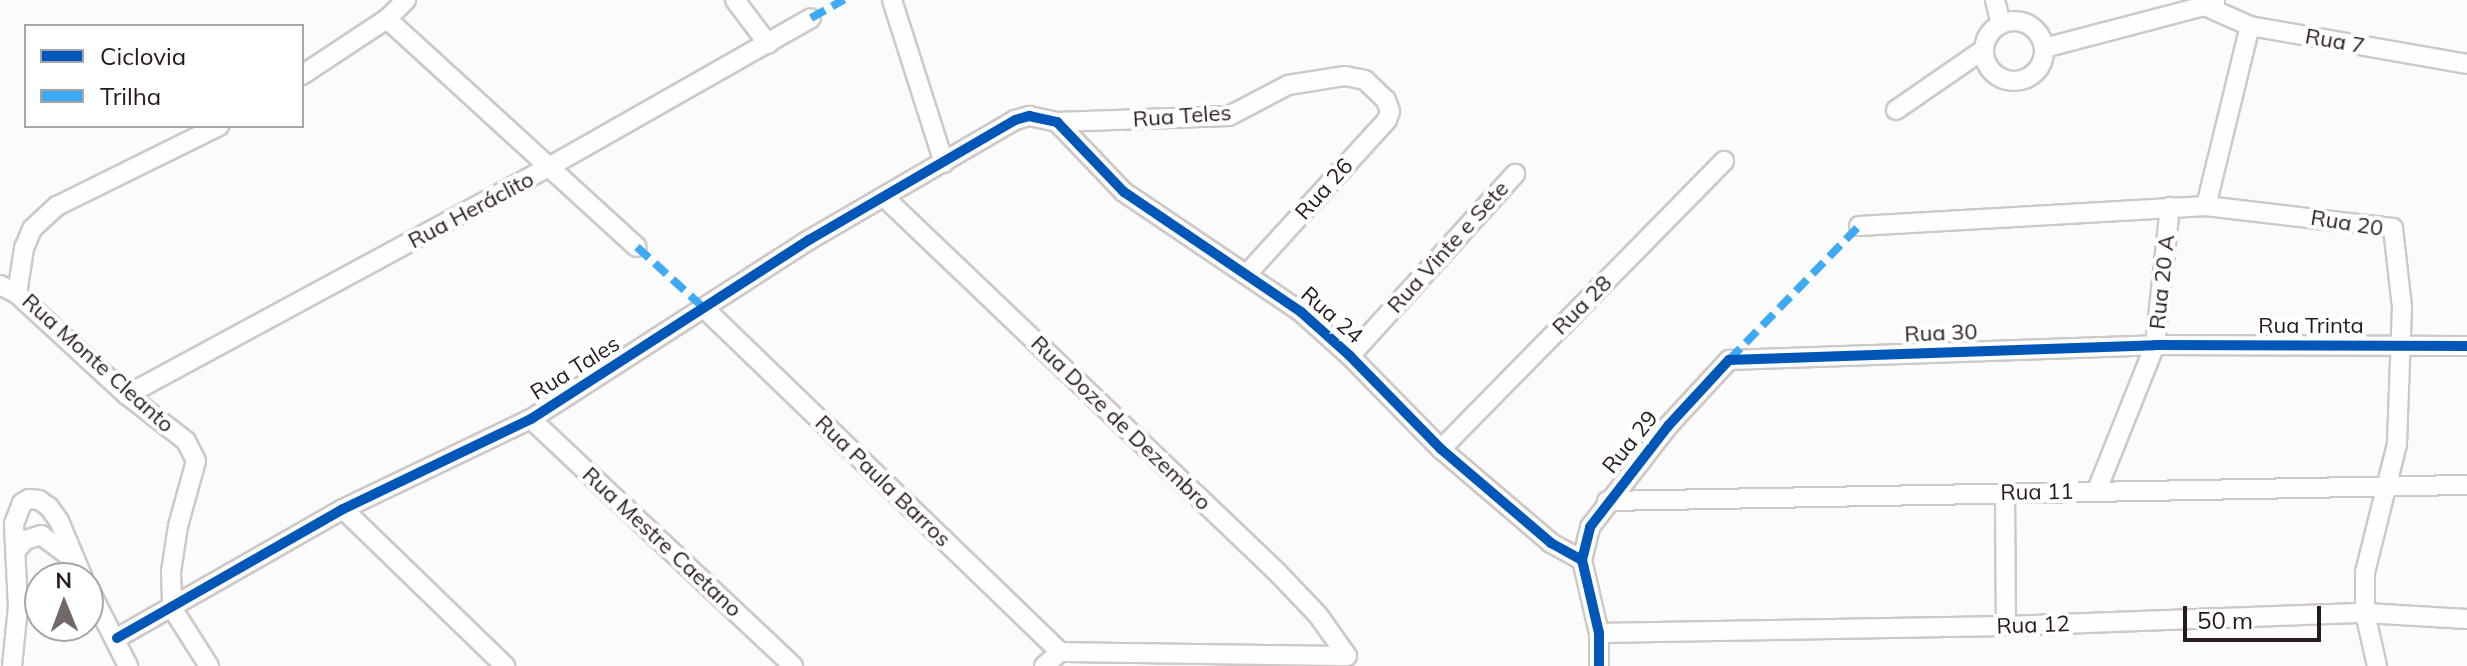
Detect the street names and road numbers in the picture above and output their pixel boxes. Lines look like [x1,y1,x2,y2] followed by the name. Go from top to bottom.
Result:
[2303,23,2367,59] street label: Rua 7
[1132,99,1232,133] street label: Rua Teles
[1290,153,1358,225] street label: Rua 26
[404,166,538,254] street label: Rua Heráclito
[1382,176,1514,318] street label: Rua Vinte e Sete
[2309,204,2385,242] street label: Rua 20
[2144,233,2180,331] street label: Rua 20 A
[1547,270,1617,340] street label: Rua 28
[1296,281,1368,349] street label: Rua 24
[17,288,179,438] street label: Rua Monte Cleanto
[2258,313,2364,339] street label: Rua Trinta
[1904,319,1978,347] street label: Rua 30
[526,330,624,406] street label: Rua Tales
[1026,330,1216,516] street label: Rua Doze de Dezembro
[1597,405,1663,479] street label: Rua 29
[810,410,956,552] street label: Rua Paula Barros
[577,461,747,623] street label: Rua Mestre Caetano
[2000,478,2074,506] street label: Rua 11
[1996,611,2070,639] street label: Rua 12

